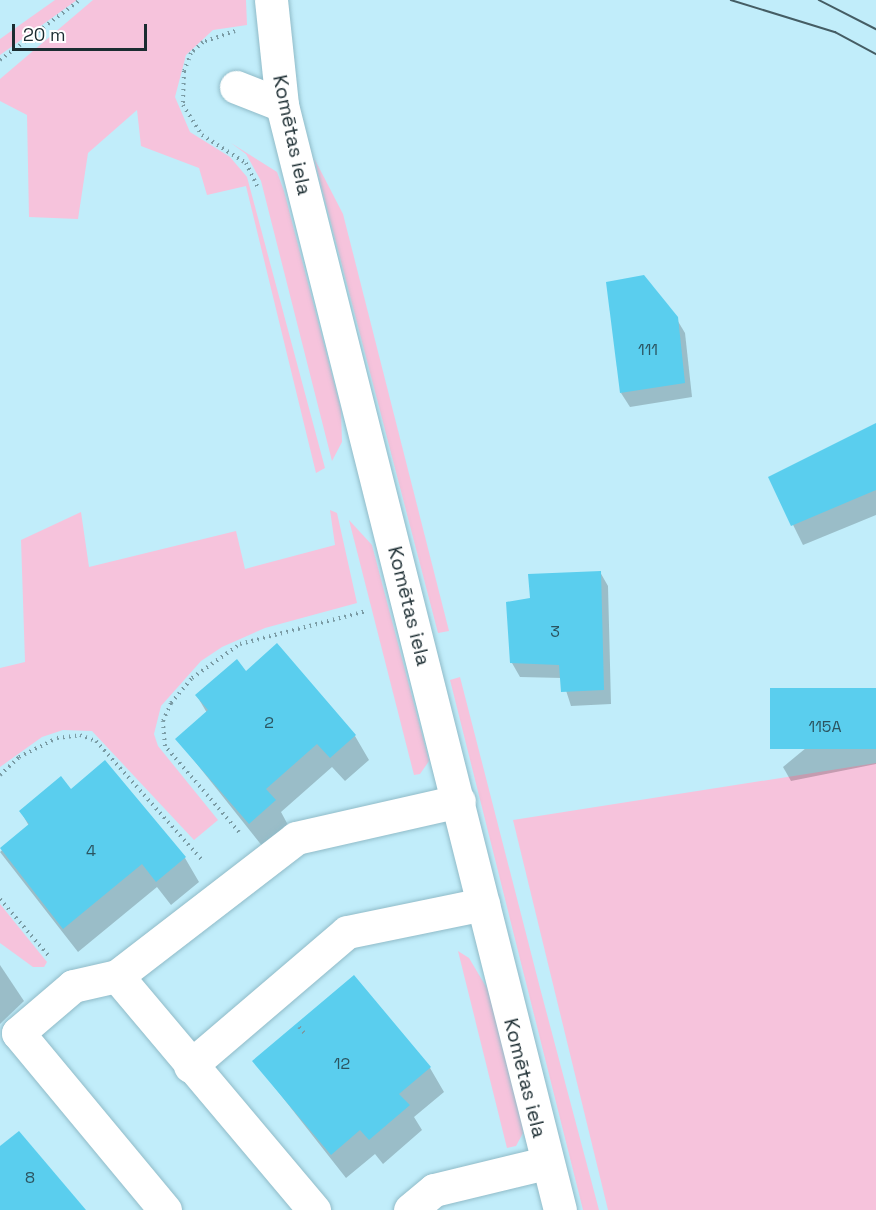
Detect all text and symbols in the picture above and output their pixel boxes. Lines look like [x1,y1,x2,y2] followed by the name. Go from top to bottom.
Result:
[15,12,150,50] scale bar
[23,23,66,46] text: 20 m
[268,73,316,197] street label: Komētas iela
[638,340,658,360] house number: 111
[383,544,435,668] street label: Komētas iela
[550,622,560,642] house number: 3
[264,713,274,733] house number: 2
[808,717,842,737] house number: 115A
[86,841,96,861] house number: 4
[499,1016,551,1140] street label: Komētas iela
[334,1054,350,1074] house number: 12
[25,1168,35,1188] house number: 8

